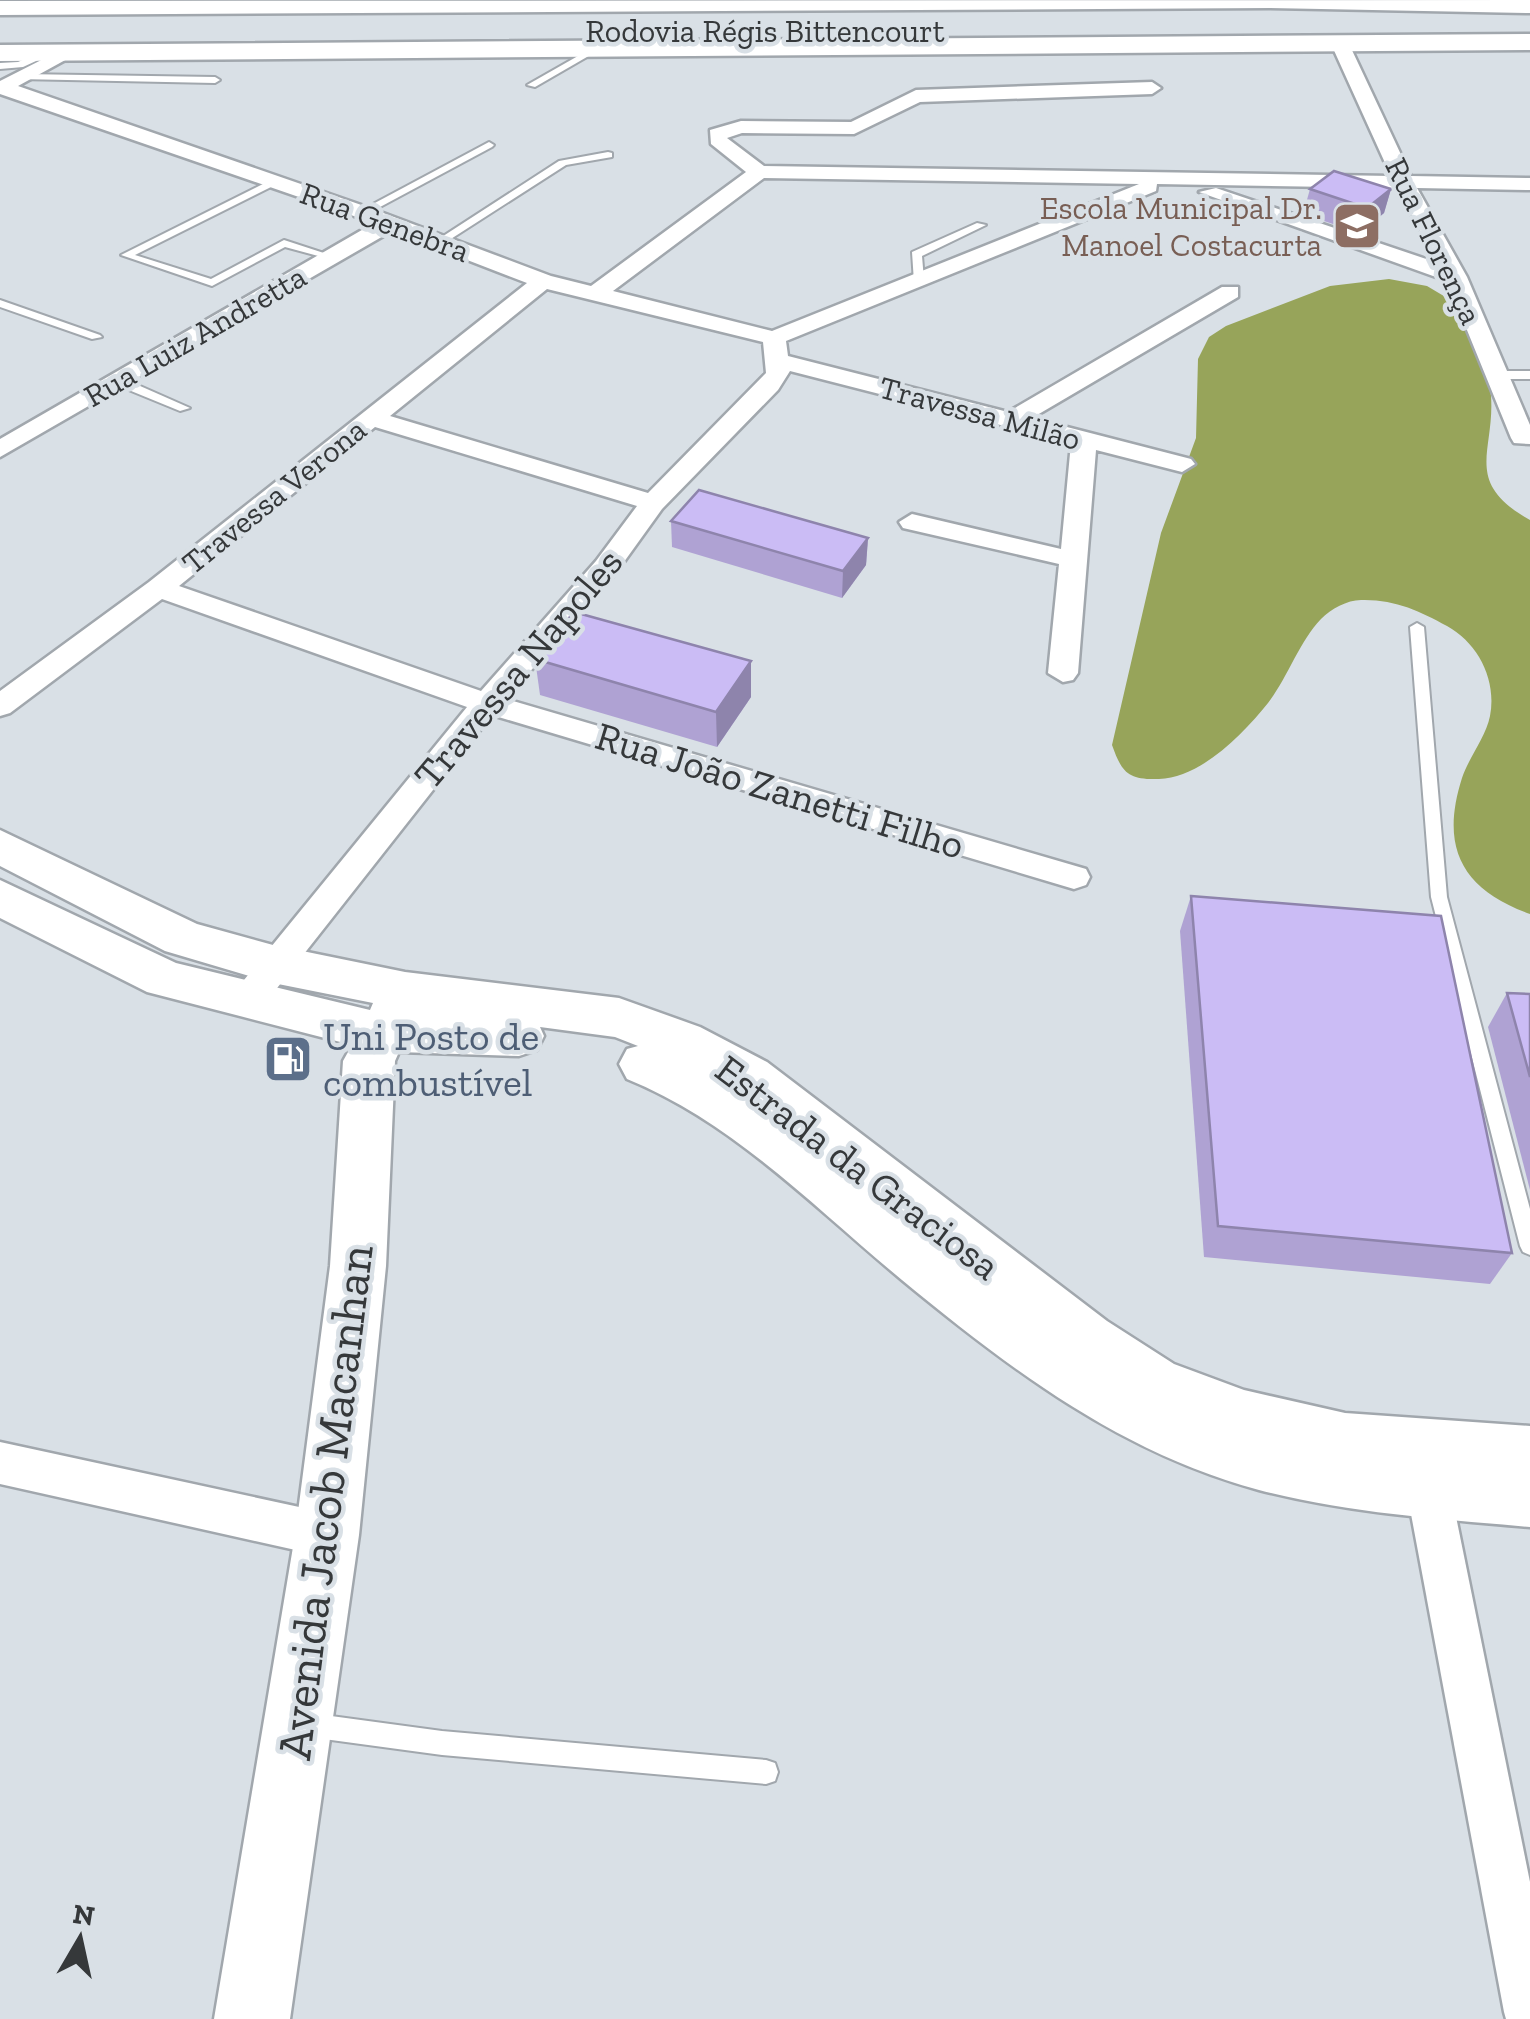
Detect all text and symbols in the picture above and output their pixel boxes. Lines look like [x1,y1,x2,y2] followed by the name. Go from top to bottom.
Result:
[585,12,945,50] street label: Rodovia Régis Bittencourt
[1377,152,1491,330] street label: Rua Florença
[295,174,475,270] street label: Rua Genebra
[1040,189,1322,264] place label: Escola Municipal Dr. Manoel Costacurta
[1331,200,1383,252] school or university icon: Escola Municipal Dr. Manoel Costacurta
[77,257,313,415] street label: Rua Luiz Andretta
[875,368,1085,458] street label: Travessa Milão
[174,410,374,582] street label: Travessa Verona
[404,538,632,798] street label: Travessa Napoles
[590,711,970,869] street label: Rua João Zanetti Filho
[323,1012,539,1106] place label: Uni Posto de combustível
[262,1033,314,1085] fuel station icon: Uni Posto de combustível
[706,1044,1010,1290] street label: Estrada da Graciosa
[265,1241,385,1763] street label: Avenida Jacob Macanhan
[30,1889,130,1989] north arrow
[71,1897,97,1933] text: N

